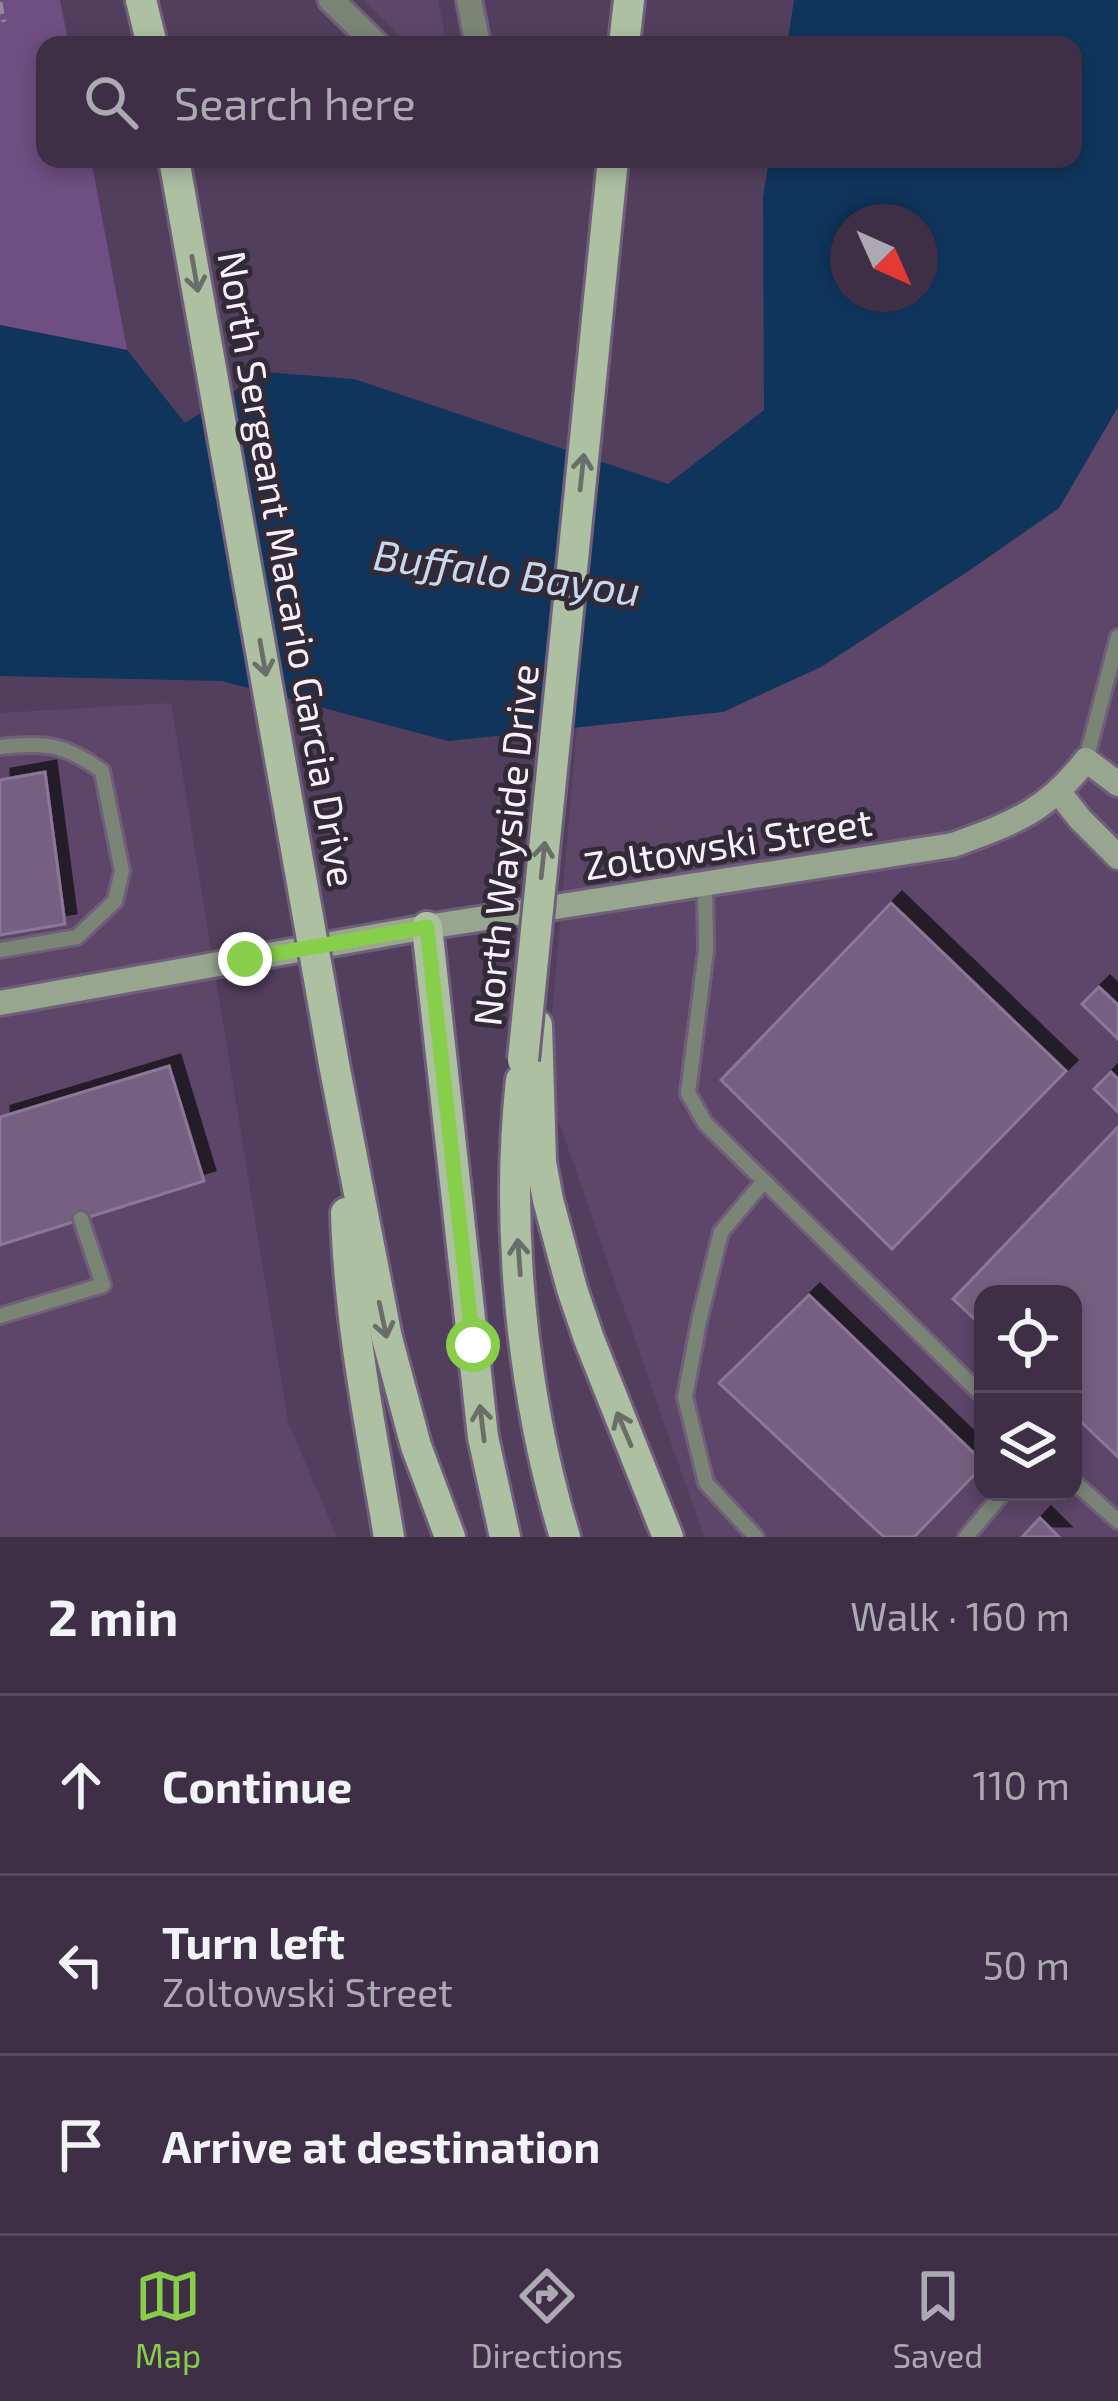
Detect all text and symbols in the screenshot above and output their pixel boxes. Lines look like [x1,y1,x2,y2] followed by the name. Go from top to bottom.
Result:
[36,36,1082,168] search box
[78,69,144,135] icon: search
[174,75,416,129] text: Search here
[830,204,938,312] north arrow
[209,247,368,890] street label: North Sergeant Macario Garcia Drive
[184,254,207,293] one-way arrow
[571,453,594,492] one-way arrow
[370,528,644,615] water label: Buffalo Bayou
[252,638,275,677] one-way arrow
[462,662,547,1028] street label: North Wayside Drive
[580,797,875,888] street label: Zoltowski Street
[532,842,555,881] one-way arrow
[218,932,272,986] route end
[507,1238,530,1277] one-way arrow
[974,1285,1082,1501] map controls
[974,1285,1082,1393] button: locate
[373,1301,396,1339] one-way arrow
[446,1318,500,1372] route start
[974,1393,1082,1501] button: layers
[470,1404,492,1443] one-way arrow
[611,1412,633,1448] one-way arrow
[48,1585,178,1646] text: 2 min
[850,1592,1070,1639] text: Walk · 160 m
[48,1752,114,1818] icon: ahead
[162,1758,352,1812] text: Continue
[973,1761,1070,1808] text: 110 m
[162,1914,345,1968] text: Turn left
[48,1932,114,1998] icon: left
[983,1941,1070,1988] text: 50 m
[162,1968,453,2015] text: Zoltowski Street
[48,2112,114,2178] icon: arrive
[162,2118,600,2172] text: Arrive at destination
[135,2263,201,2375] tab: Map
[471,2263,623,2375] tab: Directions
[893,2263,983,2375] tab: Saved

